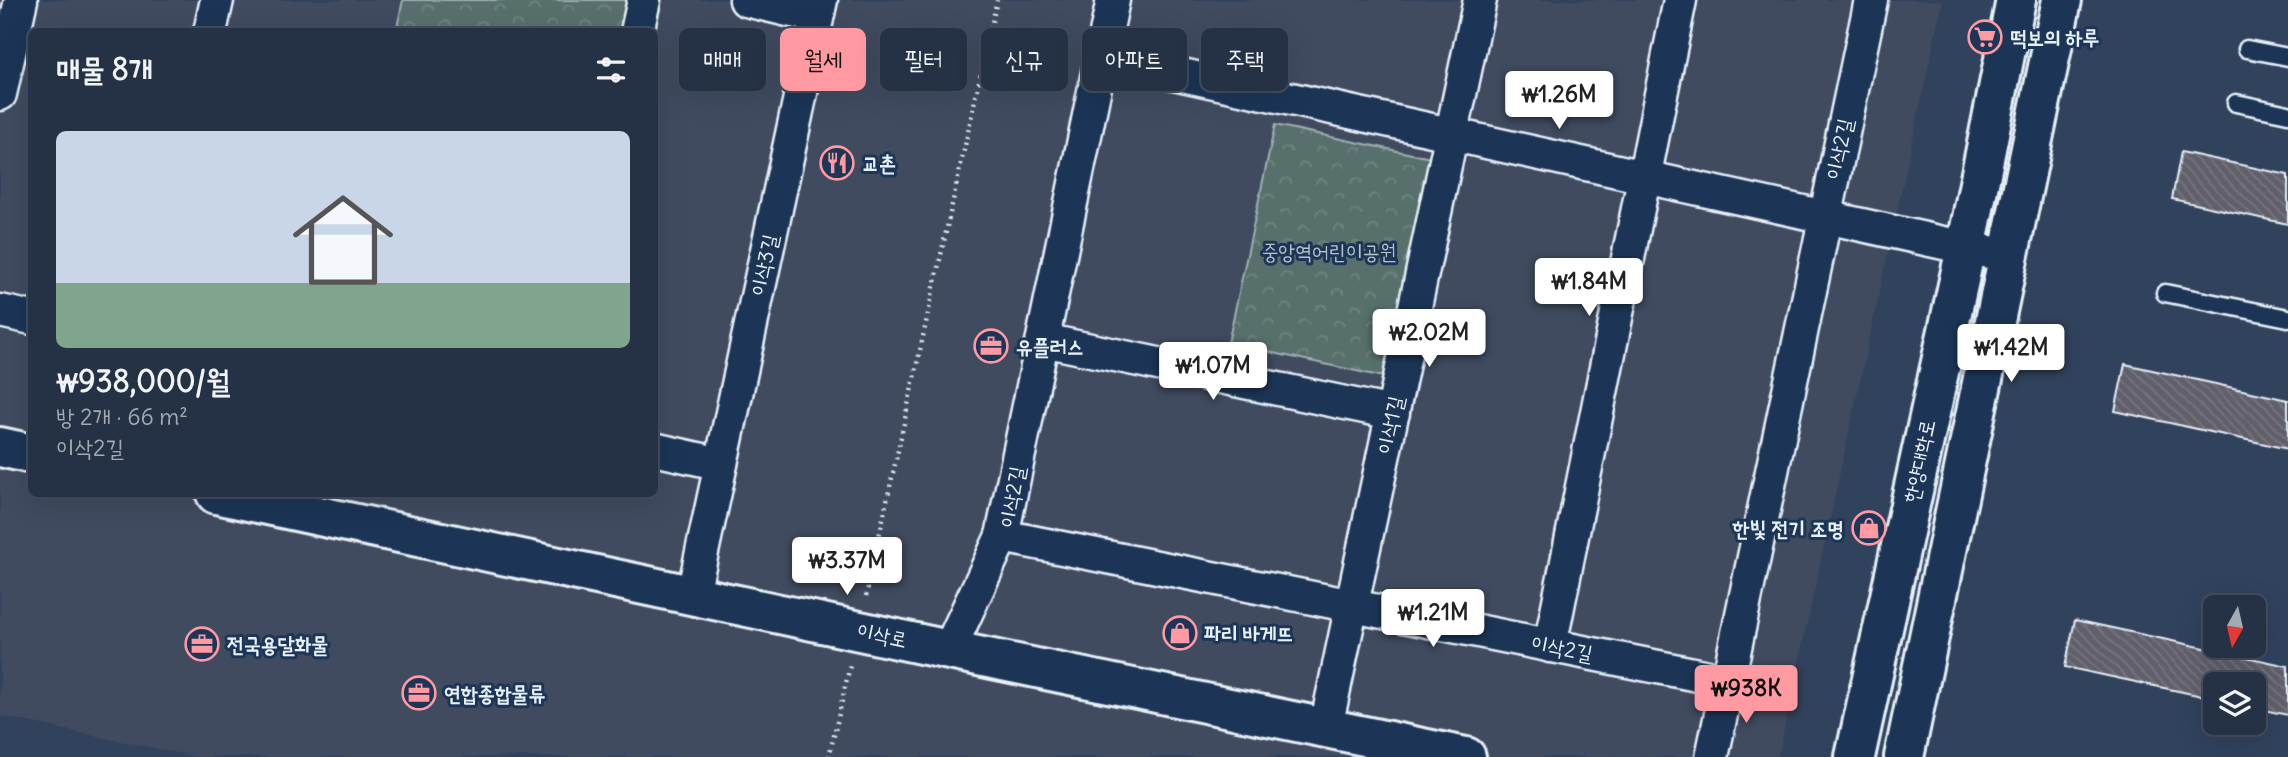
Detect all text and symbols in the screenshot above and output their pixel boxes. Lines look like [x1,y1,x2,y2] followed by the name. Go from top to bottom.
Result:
[1966,18,2004,56] supermarket icon: 떡보의 하루
[2010,24,2100,51] place label: 떡보의 하루
[679,28,766,91] chip: 매매
[780,28,866,91] chip: 월세
[880,28,967,91] chip: 필터
[981,28,1068,91] chip: 신규
[1082,28,1187,91] chip: 아파트
[1201,28,1288,91] chip: 주택
[56,50,153,88] text: 매물 8개
[592,51,630,89] icon: filters
[1502,72,1616,131] pin: ₩1.26M
[1521,79,1597,108] text: ₩1.26M
[1819,116,1859,182] street label: 이삭2길
[818,144,856,182] restaurant icon: 교촌
[862,150,896,177] place label: 교촌
[280,177,406,303] icon: home
[744,231,784,298] street label: 이삭3길
[1261,238,1397,265] park label: 중앙역어린이공원
[1532,258,1646,318] pin: ₩1.84M
[1551,266,1627,295] text: ₩1.84M
[1372,310,1486,369] pin: ₩2.02M
[1389,317,1469,346] text: ₩2.02M
[1954,324,2068,384] pin: ₩1.42M
[972,327,1010,365] office icon: 유플러스
[1973,332,2049,361] text: ₩1.42M
[1016,333,1084,360] place label: 유플러스
[1156,342,1270,402] pin: ₩1.07M
[1175,350,1251,379] text: ₩1.07M
[56,362,230,400] text: ₩938,000/월
[1371,393,1409,457] street label: 이삭1길
[56,402,188,431] text: 방 2개 · 66 m²
[1897,417,1941,505] street label: 한양대학로
[56,433,124,462] text: 이삭2길
[993,464,1031,530] street label: 이삭2길
[1850,509,1888,547] shop icon: 한빛 전기 조명
[1732,515,1844,542] place label: 한빛 전기 조명
[790,538,904,597] pin: ₩3.37M
[808,545,886,574] text: ₩3.37M
[1376,590,1490,649] pin: ₩1.21M
[2203,595,2266,658] north arrow
[2203,595,2266,735] map controls
[1397,597,1469,626] text: ₩1.21M
[1161,614,1199,652] shop icon: 파리 바게뜨
[854,617,910,653] street label: 이삭로
[1204,620,1294,647] place label: 파리 바게뜨
[183,625,221,663] office icon: 전국용달화물
[1529,629,1595,667] street label: 이삭2길
[227,631,328,658] place label: 전국용달화물
[1697,666,1795,725] pin: ₩938K
[2203,672,2266,735] button: layers
[1711,673,1781,702] text: ₩938K
[400,674,438,712] office icon: 연합종합물류
[444,680,545,707] place label: 연합종합물류

